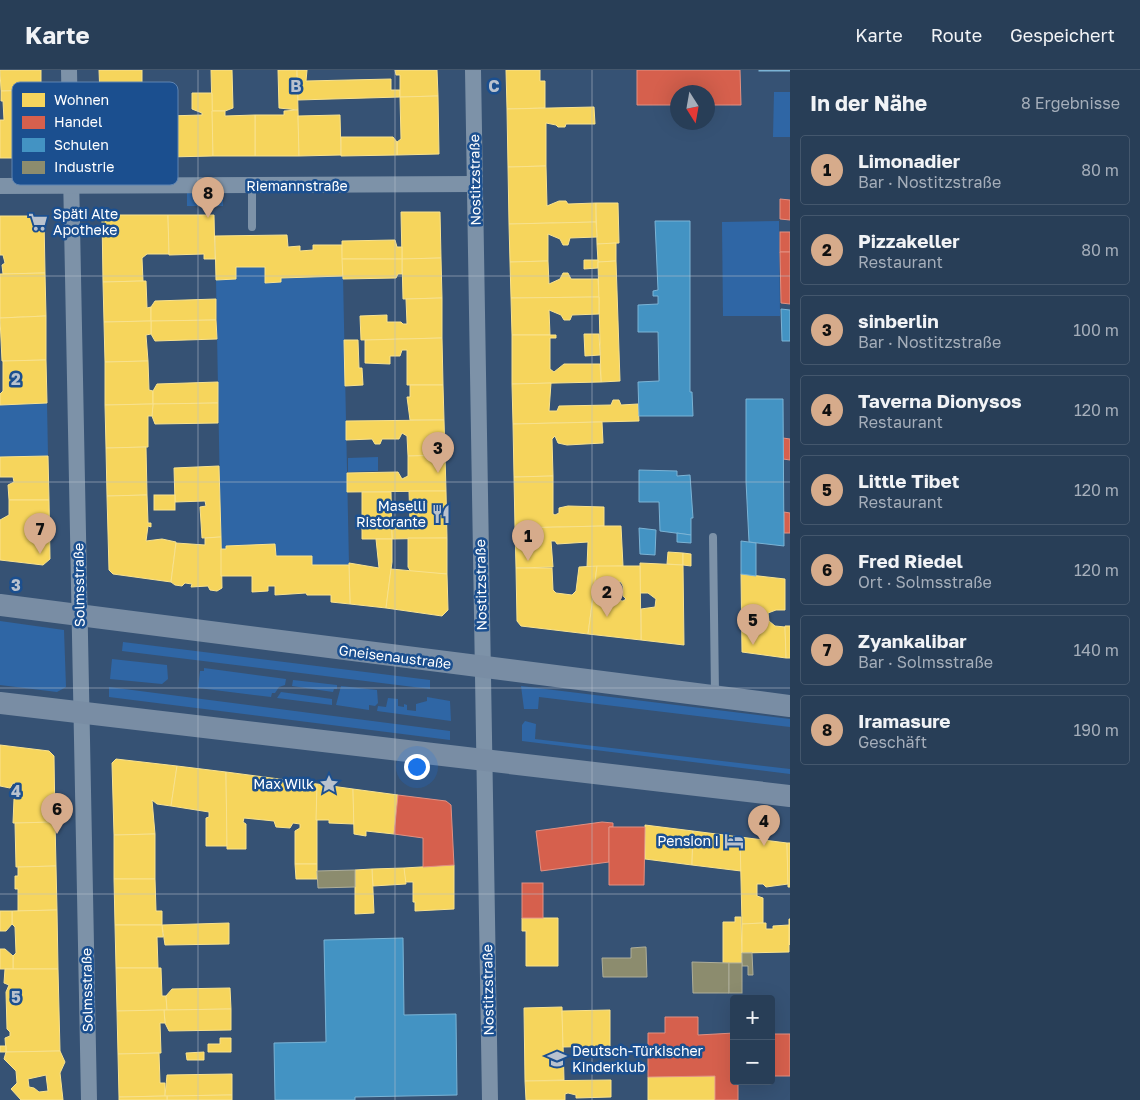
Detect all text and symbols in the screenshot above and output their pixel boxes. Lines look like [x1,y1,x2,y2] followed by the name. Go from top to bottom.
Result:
[25,20,90,49] text: Karte
[855,24,903,46] text: Karte
[931,24,982,46] text: Route
[1010,24,1115,46] text: Gespeichert
[290,76,302,96] text: B
[488,76,500,96] text: C
[12,82,178,185] legend
[670,85,715,130] north arrow
[810,90,927,116] text: In der Nähe
[54,91,109,108] text: Wohnen
[1021,93,1120,113] text: 8 Ergebnisse
[54,113,102,130] text: Handel
[465,134,484,226] street label: Nostitzstraße
[54,136,109,153] text: Schulen
[858,149,960,172] text: Limonadier
[54,158,114,175] text: Industrie
[823,160,831,180] text: 1
[1081,160,1119,180] text: 80 m
[858,172,1001,192] text: Bar · Nostitzstraße
[192,177,224,218] pin: 8
[246,177,348,194] street label: Riemannstraße
[53,205,118,238] place label: Späti Alte Apotheke
[27,211,49,233] supermarket icon: Späti Alte Apotheke
[858,229,960,252] text: Pizzakeller
[822,240,832,260] text: 2
[1081,240,1119,260] text: 80 m
[858,252,943,272] text: Restaurant
[858,309,939,332] text: sinberlin
[822,320,832,340] text: 3
[1073,320,1119,340] text: 100 m
[858,332,1001,352] text: Bar · Nostitzstraße
[11,369,21,389] text: 2
[858,389,1022,412] text: Taverna Dionysos
[822,400,832,420] text: 4
[1074,400,1119,420] text: 120 m
[858,412,943,432] text: Restaurant
[422,432,454,473] pin: 3
[858,469,959,492] text: Little Tibet
[822,480,832,500] text: 5
[1074,480,1119,500] text: 120 m
[858,492,943,512] text: Restaurant
[356,497,426,530] place label: Maselli Ristorante
[430,503,452,525] restaurant icon: Maselli Ristorante
[24,513,56,554] pin: 7
[512,520,544,561] pin: 1
[471,539,490,631] street label: Nostitzstraße
[69,543,88,627] street label: Solmsstraße
[858,549,963,572] text: Fred Riedel
[822,560,832,580] text: 6
[1074,560,1119,580] text: 120 m
[858,572,992,592] text: Ort · Solmsstraße
[11,575,21,595] text: 3
[591,576,623,617] pin: 2
[737,604,769,645] pin: 5
[858,629,967,652] text: Zyankalibar
[823,640,831,660] text: 7
[1073,640,1119,660] text: 140 m
[338,641,452,672] street label: Gneisenaustraße
[858,652,993,672] text: Bar · Solmsstraße
[858,709,951,732] text: Iramasure
[822,720,832,740] text: 8
[1073,720,1119,740] text: 190 m
[858,732,927,752] text: Geschäft
[404,754,430,780] your location
[318,773,340,795] place icon: Max Wilk
[253,775,314,792] place label: Max Wilk
[11,781,21,801] text: 4
[41,793,73,834] pin: 6
[748,805,780,846] pin: 4
[723,830,745,852] hotel icon: Pension I
[657,832,719,849] place label: Pension I
[478,944,497,1036] street label: Nostitzstraße
[77,948,96,1032] street label: Solmsstraße
[11,987,21,1007] text: 5
[730,995,775,1085] map controls
[730,995,775,1040] button: +
[730,1040,775,1085] button: −
[572,1042,704,1075] place label: Deutsch-Türkischer Kinderklub
[546,1048,568,1070] school or university icon: Deutsch-Türkischer Kinderklub

